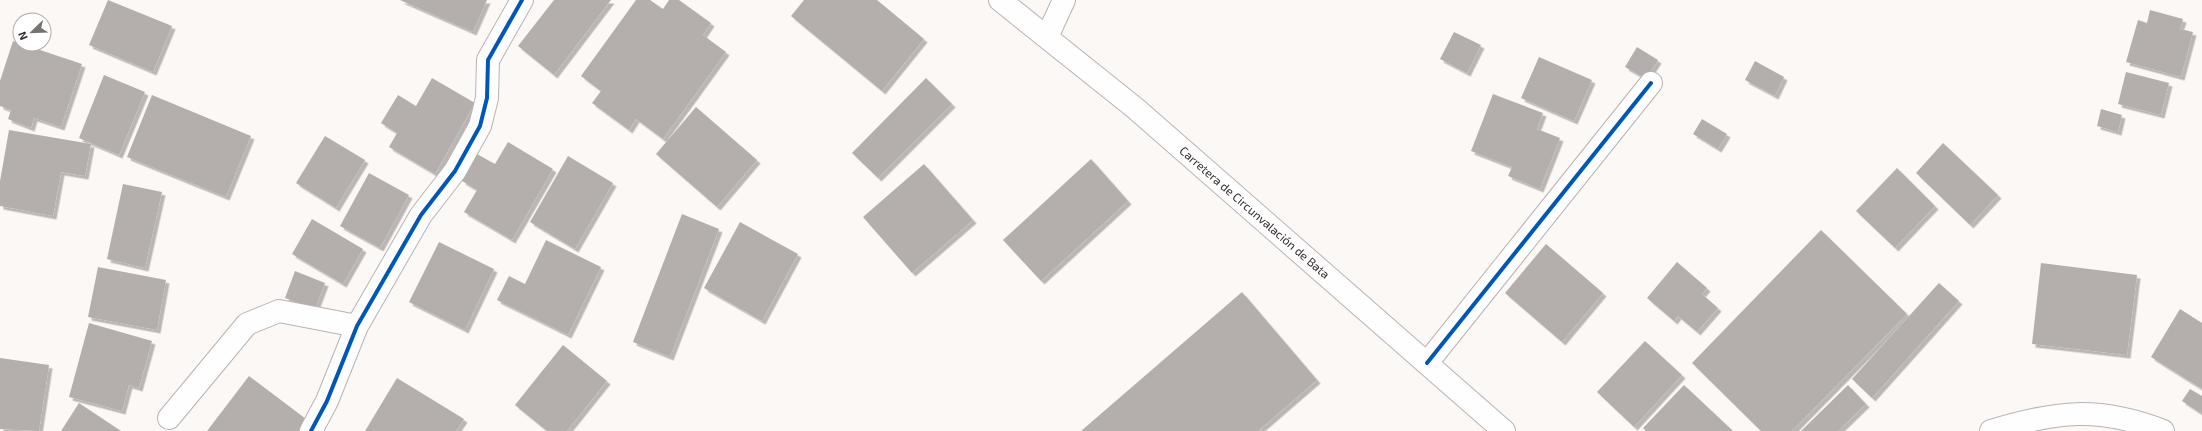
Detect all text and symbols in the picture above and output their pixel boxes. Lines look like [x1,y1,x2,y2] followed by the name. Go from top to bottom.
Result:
[12,12,52,52] north arrow
[15,30,30,42] text: N
[1177,143,1333,281] street label: Carretera de Circunvalación de Bata

